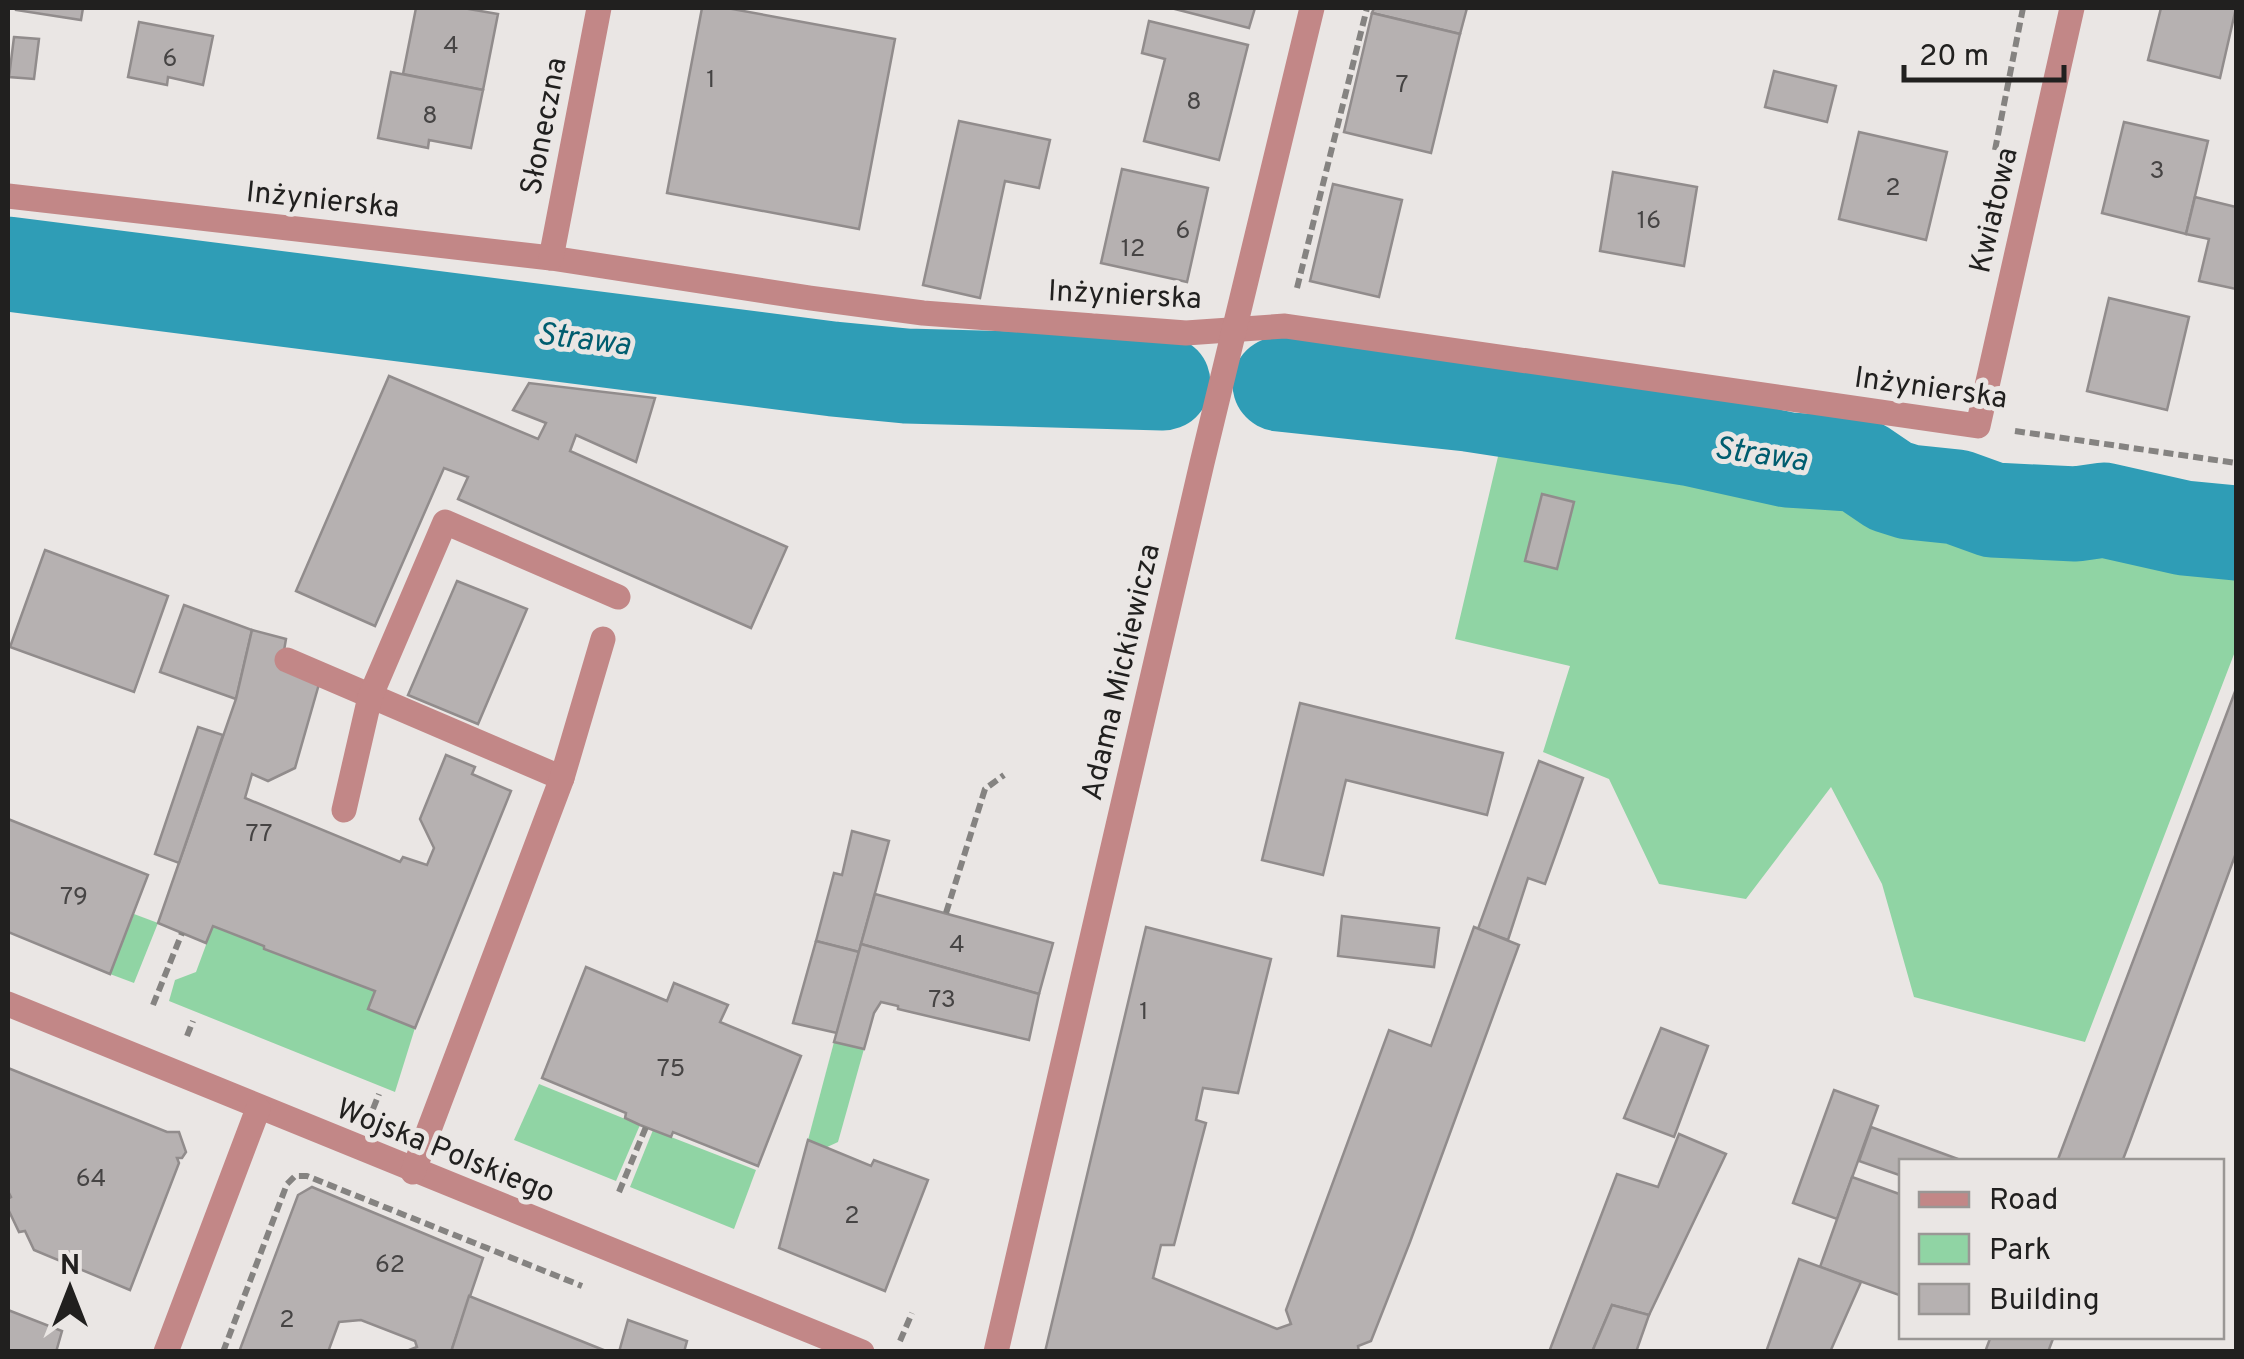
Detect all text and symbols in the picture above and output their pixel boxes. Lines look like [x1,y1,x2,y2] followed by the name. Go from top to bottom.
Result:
[1904,20,2064,82] scale bar
[443,31,459,63] house number: 4
[1919,39,1989,76] text: 20 m
[163,44,177,76] house number: 6
[514,55,577,198] street label: Słoneczna
[706,65,716,97] house number: 1
[1395,70,1409,102] house number: 7
[1186,87,1202,119] house number: 8
[422,101,438,133] house number: 8
[1963,144,2028,277] street label: Kwiatowa
[2149,156,2165,188] house number: 3
[1885,173,1901,205] house number: 2
[244,175,401,228] street label: Inżynierska
[1637,206,1661,238] house number: 16
[1176,216,1190,248] house number: 6
[1121,234,1145,266] house number: 12
[1047,274,1203,319] street label: Inżynierska
[535,315,633,367] water label: Strawa
[1852,360,2009,419] street label: Inżynierska
[1711,430,1810,482] water label: Strawa
[1075,541,1170,805] street label: Adama Mickiewicza
[246,819,272,851] house number: 77
[60,882,88,914] house number: 79
[949,930,965,962] house number: 4
[928,985,956,1017] house number: 73
[1139,997,1149,1029] house number: 1
[657,1054,685,1086] house number: 75
[330,1092,560,1213] street label: Wojska Polskiego
[1899,1159,2224,1339] legend
[76,1164,106,1196] house number: 64
[1989,1183,2058,1220] text: Road
[844,1201,860,1233] house number: 2
[1989,1233,2051,1270] text: Park
[20,1239,120,1339] north arrow
[60,1249,80,1285] text: N
[375,1250,405,1282] house number: 62
[1989,1283,2100,1320] text: Building
[279,1305,295,1337] house number: 2

